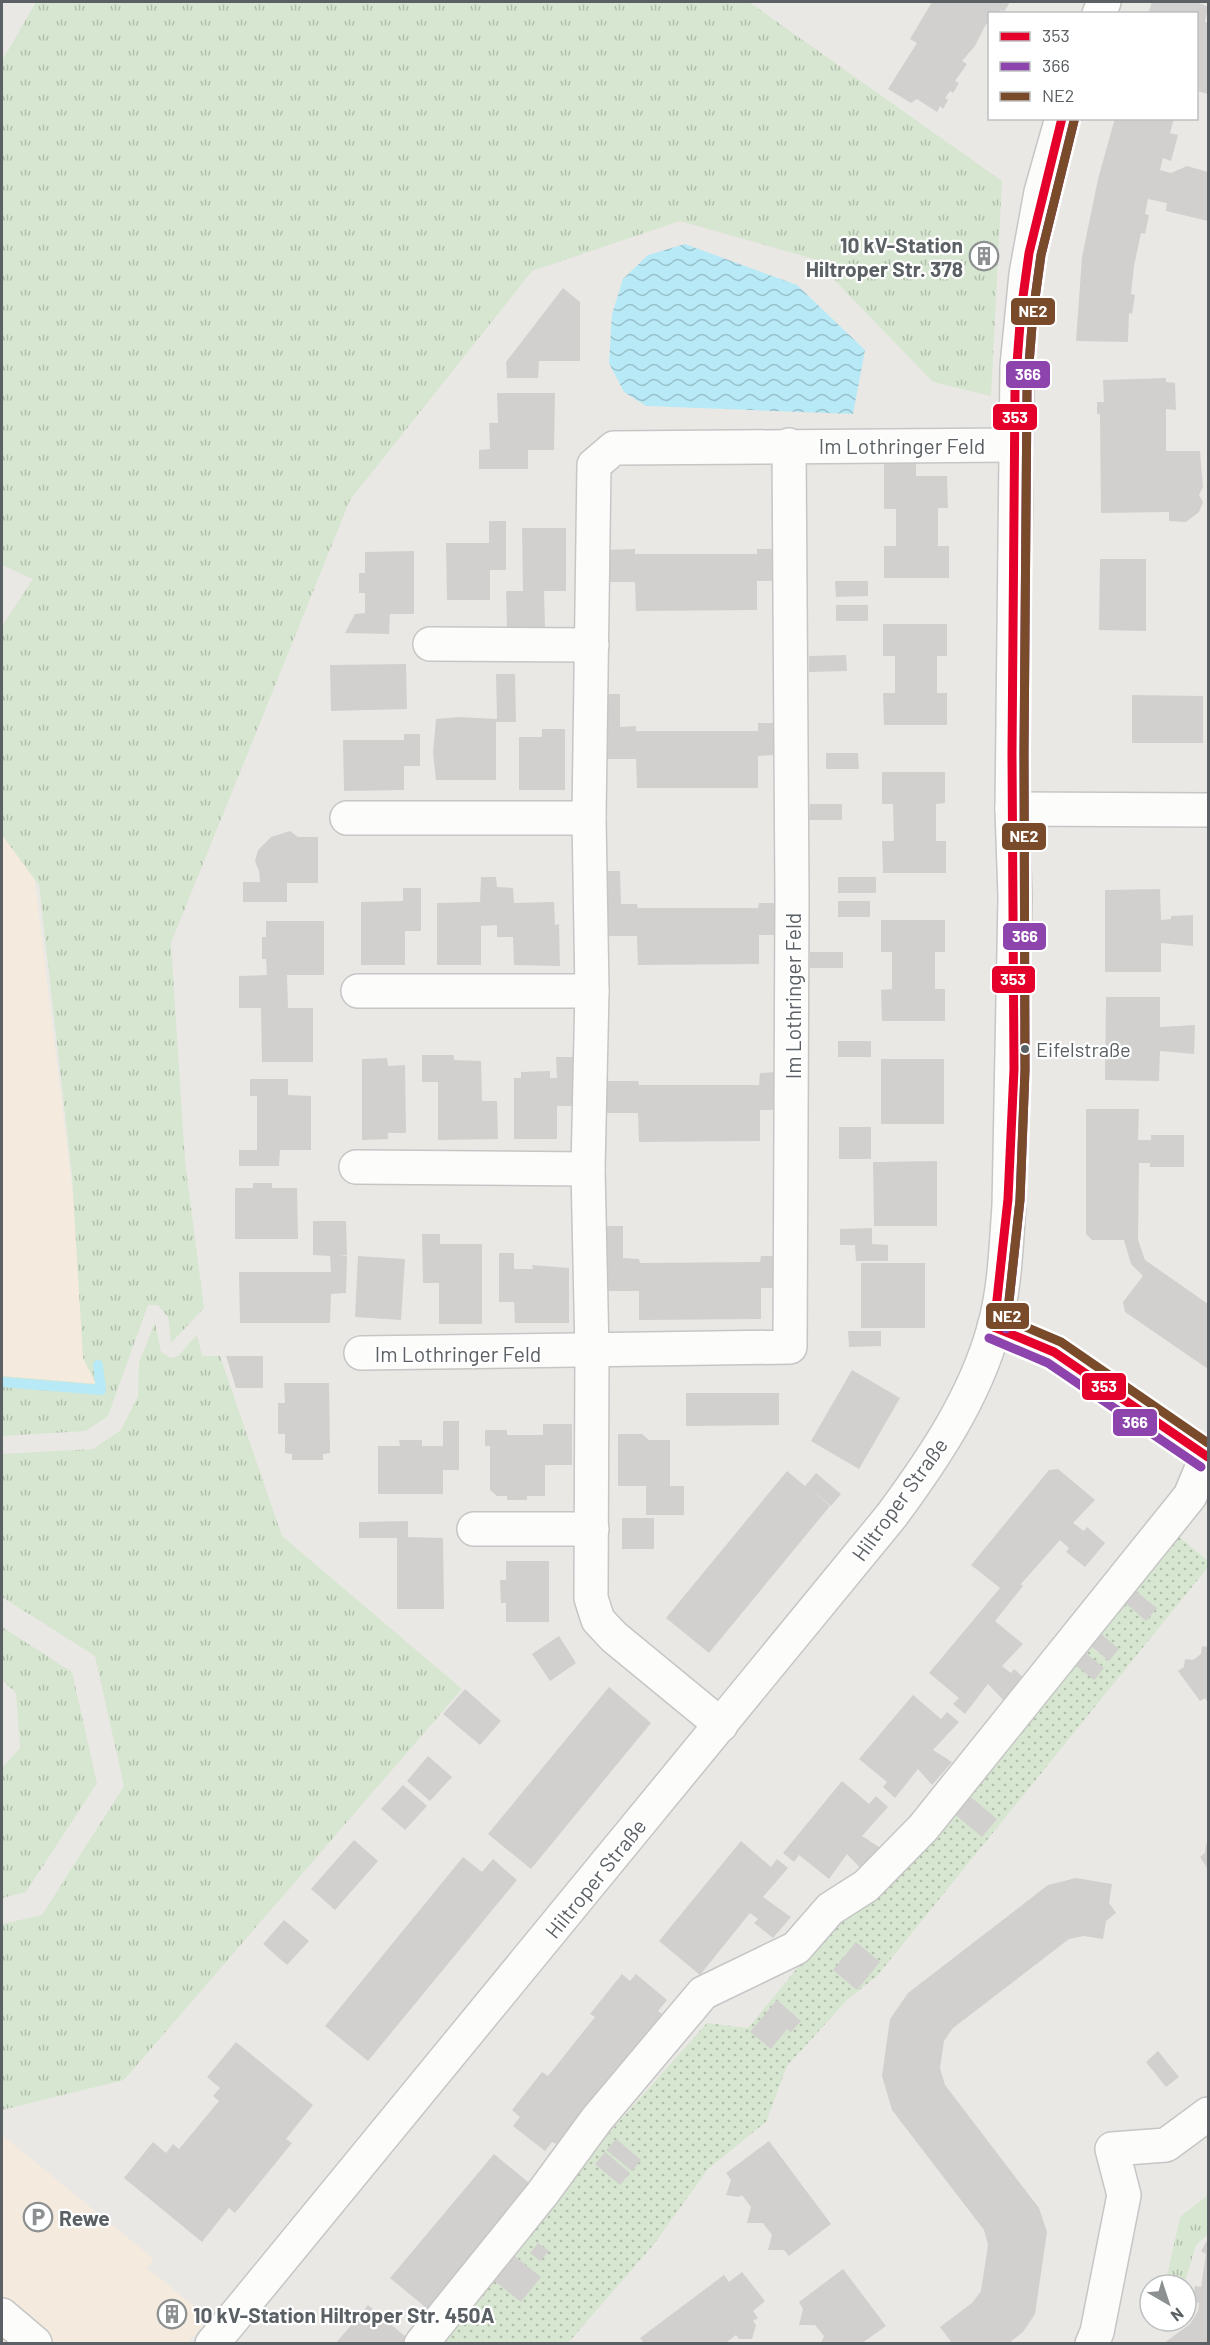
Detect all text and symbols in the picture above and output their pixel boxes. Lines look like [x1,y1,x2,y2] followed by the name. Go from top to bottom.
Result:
[988,12,1198,120] legend
[1042,24,1070,46] text: 353
[1042,54,1070,76] text: 366
[1042,84,1074,106] text: NE2
[806,232,963,281] place label: 10 kV-Station Hiltroper Str. 378
[968,240,1000,272] building icon: 10 kV-Station Hiltroper Str. 378
[1010,297,1056,326] line badge: NE2
[1019,301,1047,320] text: NE2
[1005,360,1051,389] line badge: 366
[1015,364,1041,383] text: 366
[992,403,1038,431] line badge: 353
[1002,407,1028,426] text: 353
[819,433,985,458] street label: Im Lothringer Feld
[1001,822,1047,851] line badge: NE2
[1010,826,1038,845] text: NE2
[780,913,805,1079] street label: Im Lothringer Feld
[1002,922,1047,951] line badge: 366
[1012,926,1038,945] text: 366
[991,965,1036,994] line badge: 353
[1000,969,1026,988] text: 353
[1036,1037,1131,1061] place label: Eifelstraße
[1019,1043,1031,1055] marker: Eifelstraße
[985,1302,1030,1330] line badge: NE2
[993,1306,1021,1325] text: NE2
[375,1341,541,1366] street label: Im Lothringer Feld
[1081,1372,1127,1401] line badge: 353
[1091,1376,1117,1395] text: 353
[1112,1408,1158,1437] line badge: 366
[1122,1412,1148,1431] text: 366
[846,1433,952,1565] street label: Hiltroper Straße
[539,1813,651,1943] street label: Hiltroper Straße
[22,2201,54,2233] parking icon: Rewe
[59,2205,110,2230] place label: Rewe
[1138,2273,1198,2333] north arrow
[156,2298,188,2330] building icon: 10 kV-Station Hiltroper Str. 450A
[193,2302,495,2327] place label: 10 kV-Station Hiltroper Str. 450A
[1168,2304,1188,2326] text: N

